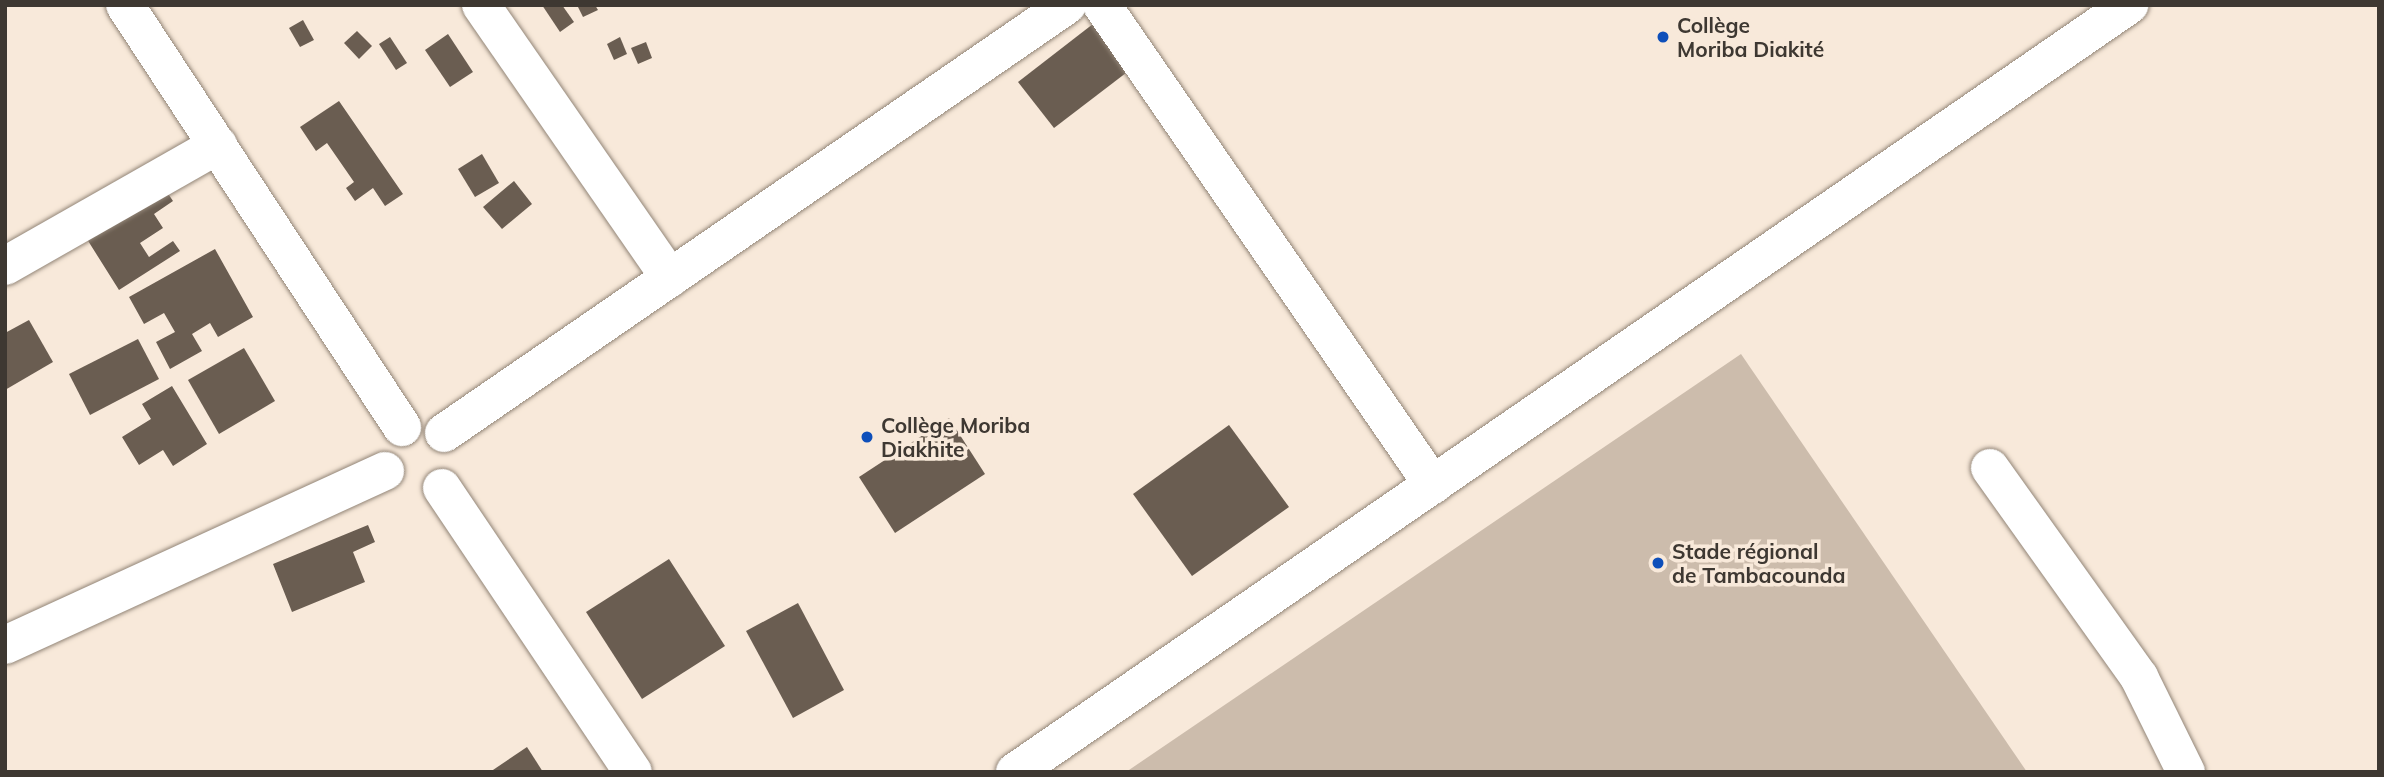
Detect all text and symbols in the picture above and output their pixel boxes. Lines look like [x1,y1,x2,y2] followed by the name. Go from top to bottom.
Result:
[1677,12,1824,62] place label: Collège Moriba Diakité
[1655,29,1671,45] marker: Collège Moriba Diakité
[881,412,1030,462] place label: Collège Moriba Diakhite
[859,429,875,445] marker: Collège Moriba Diakhite
[1672,538,1846,588] place label: Stade régional de Tambacounda
[1650,555,1666,571] marker: Stade régional de Tambacounda

